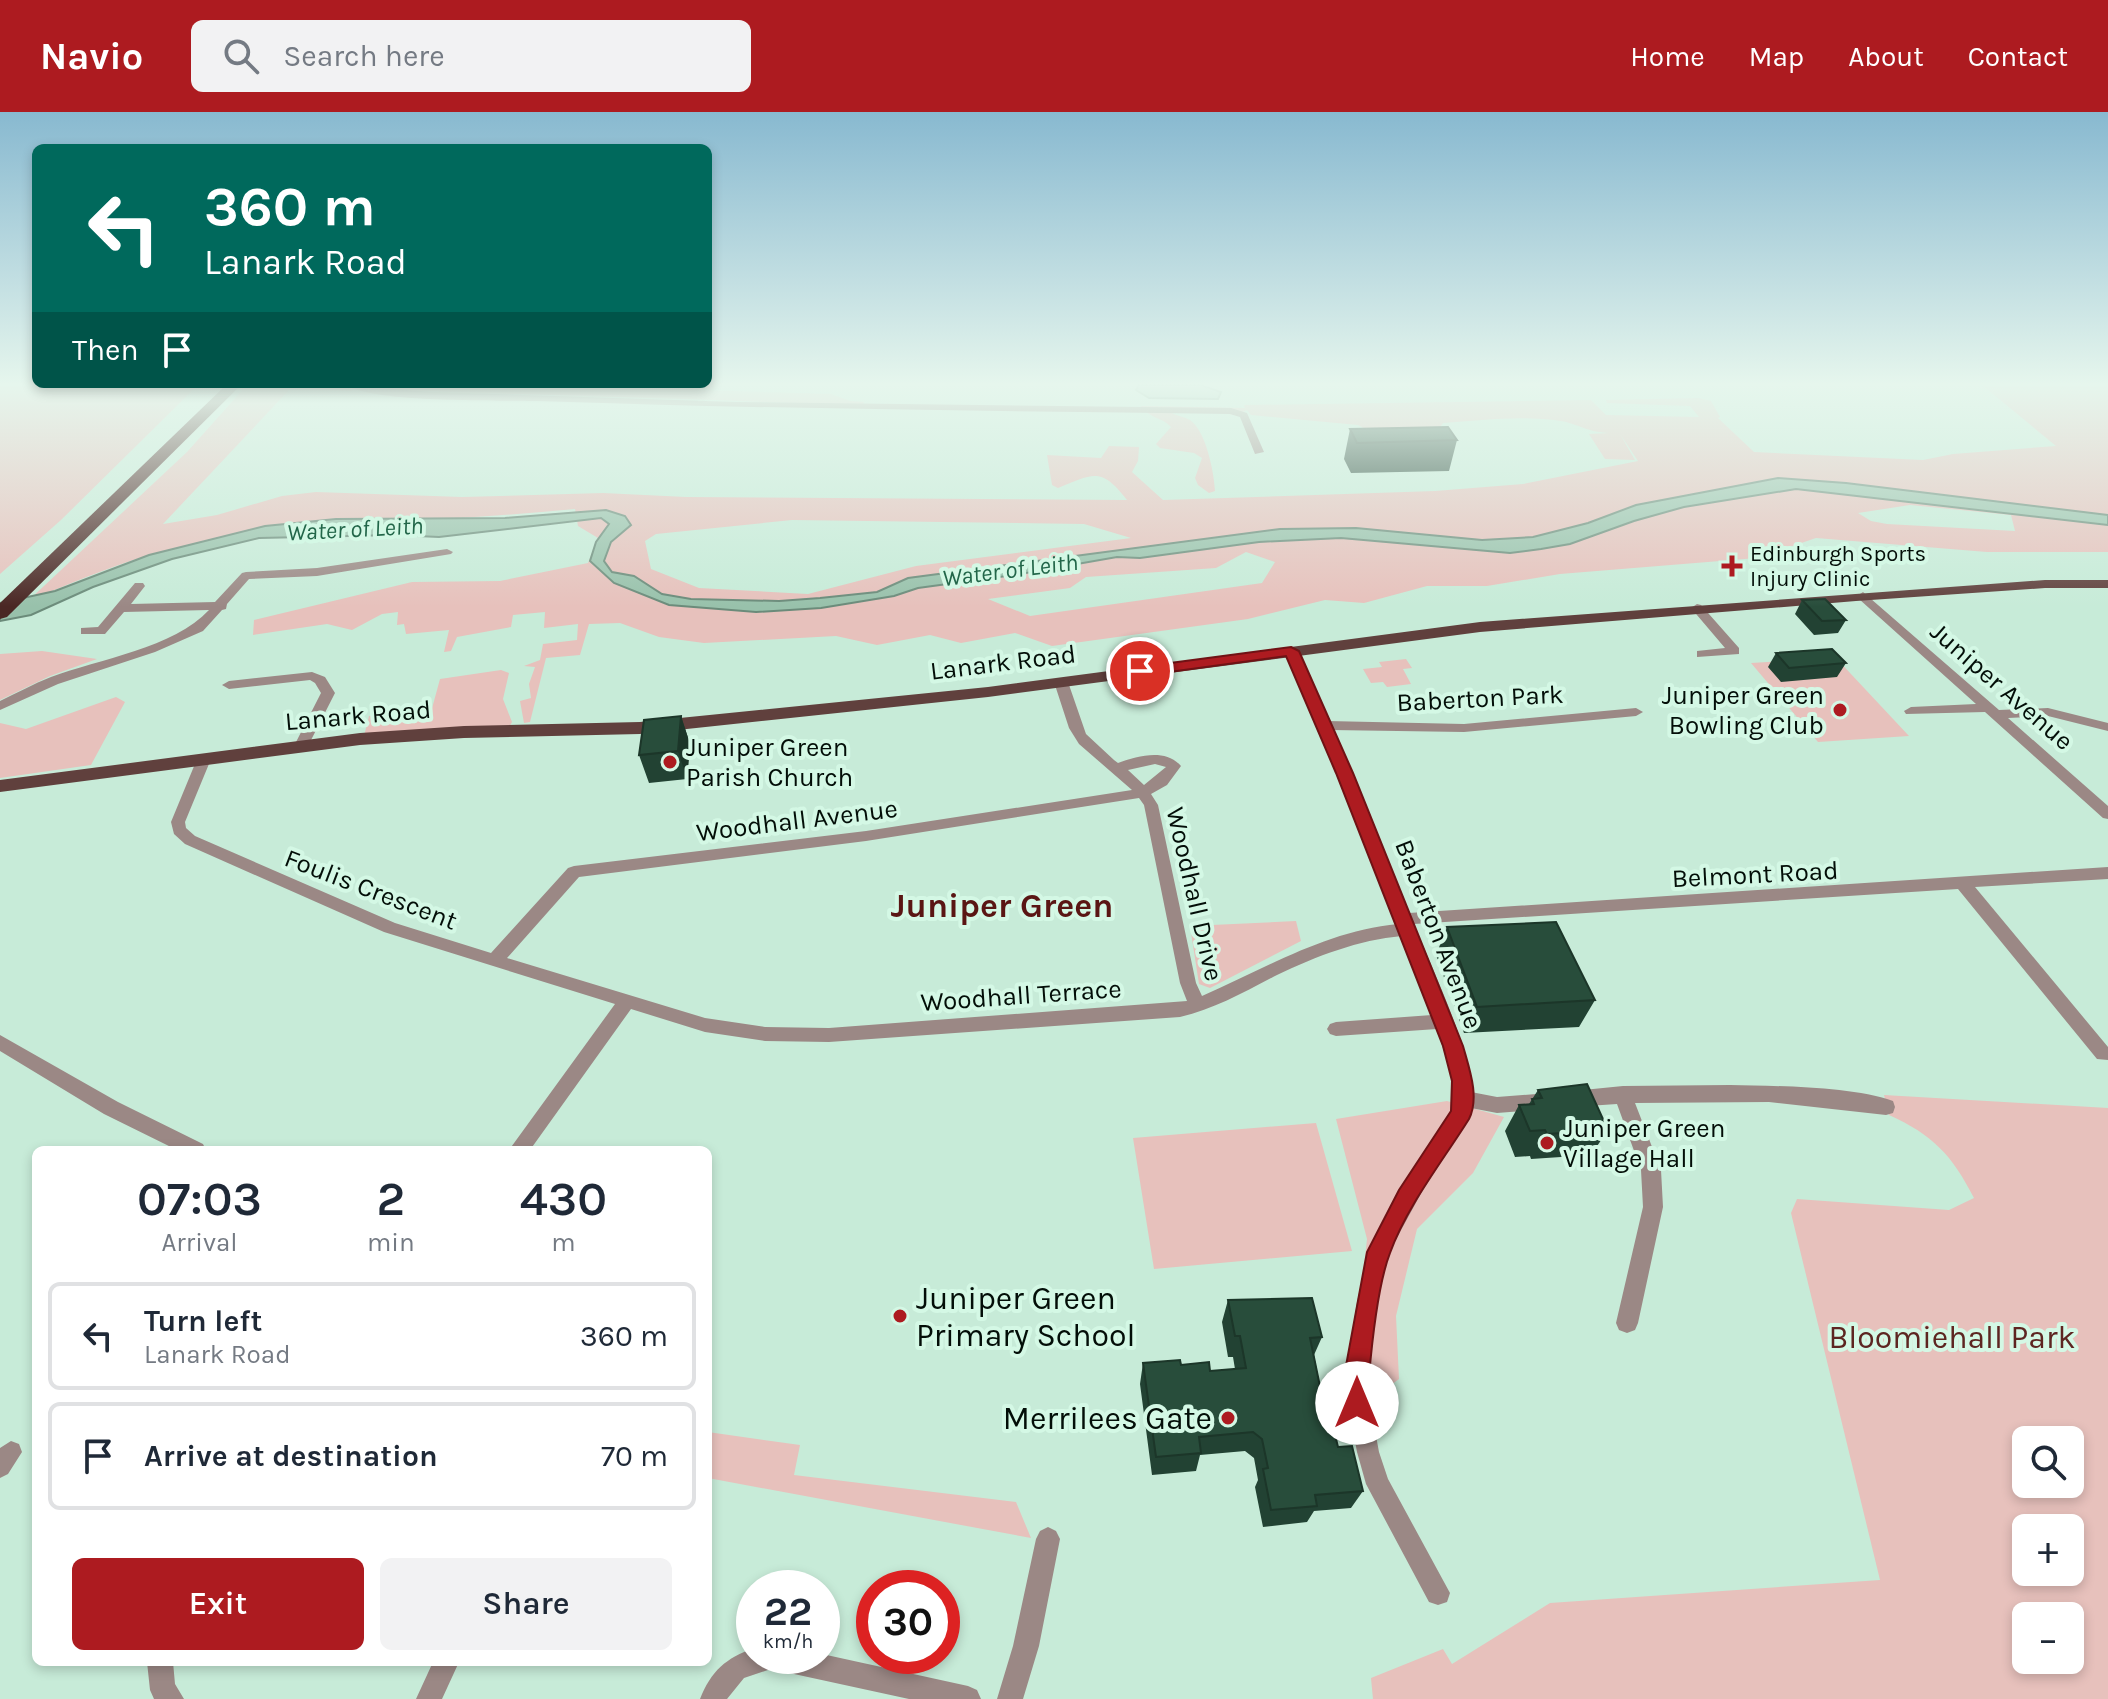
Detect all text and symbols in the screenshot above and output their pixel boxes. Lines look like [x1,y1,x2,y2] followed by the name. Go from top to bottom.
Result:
[191,20,751,92] search box
[40,34,143,79] text: Navio
[219,34,263,78] icon: search
[283,38,445,74] text: Search here
[1630,40,1705,73] text: Home
[1749,40,1804,73] text: Map
[1848,40,1924,73] text: About
[1968,40,2068,73] text: Contact
[204,174,376,239] text: 360 m
[72,176,176,280] icon: left
[204,241,407,283] text: Lanark Road
[155,328,199,372] icon: arrive
[72,332,139,368] text: Then
[286,511,424,547] water label: Water of Leith
[1750,541,1926,592] place label: Edinburgh Sports Injury Clinic
[941,548,1079,592] water label: Water of Leith
[1721,555,1743,577] marker: Edinburgh Sports Injury Clinic
[1924,616,2080,757] street label: Juniper Avenue
[1106,637,1174,705] pin
[928,638,1078,687] street label: Lanark Road
[1118,649,1162,693] icon: arrive
[1396,679,1564,718] street label: Baberton Park
[1662,680,1824,741] place label: Juniper Green Bowling Club
[284,694,432,737] street label: Lanark Road
[1831,701,1849,719] marker: Juniper Green Bowling Club
[686,732,853,793] place label: Juniper Green Parish Church
[661,753,679,771] marker: Juniper Green Parish Church
[695,793,899,848] street label: Woodhall Avenue
[1159,804,1230,984] street label: Woodhall Drive
[1388,835,1489,1033] street label: Baberton Avenue
[280,842,462,937] street label: Foulis Crescent
[1671,855,1839,894] street label: Belmont Road
[890,886,1114,926] district label: Juniper Green
[920,973,1123,1018] street label: Woodhall Terrace
[1563,1113,1725,1174] place label: Juniper Green Village Hall
[1538,1134,1556,1152] marker: Juniper Green Village Hall
[137,1171,262,1227] text: 07:03
[376,1171,405,1227] text: 2
[520,1171,607,1227] text: 430
[161,1227,238,1258] text: Arrival
[367,1227,415,1258] text: min
[551,1227,576,1258] text: m
[916,1280,1136,1354] place label: Juniper Green Primary School
[144,1303,262,1339] text: Turn left
[891,1307,909,1325] marker: Juniper Green Primary School
[76,1314,120,1358] icon: left
[580,1318,668,1354] text: 360 m
[1828,1319,2076,1356] park label: Bloomiehall Park
[144,1339,291,1370] text: Lanark Road
[1315,1361,1399,1445] position arrow
[1003,1400,1212,1437] place label: Merrilees Gate
[1219,1409,1237,1427] marker: Merrilees Gate
[2012,1426,2084,1674] map controls
[2012,1426,2084,1498] button: search
[76,1434,120,1478] icon: arrive
[144,1438,438,1474] text: Arrive at destination
[601,1438,668,1474] text: 70 m
[2012,1514,2084,1586] button: +
[72,1558,364,1650] button: Exit
[380,1558,672,1650] button: Share
[856,1570,960,1674] speed limit sign: 30
[764,1588,812,1635] text: 22
[2012,1602,2084,1674] button: −
[763,1630,813,1653] text: km/h

